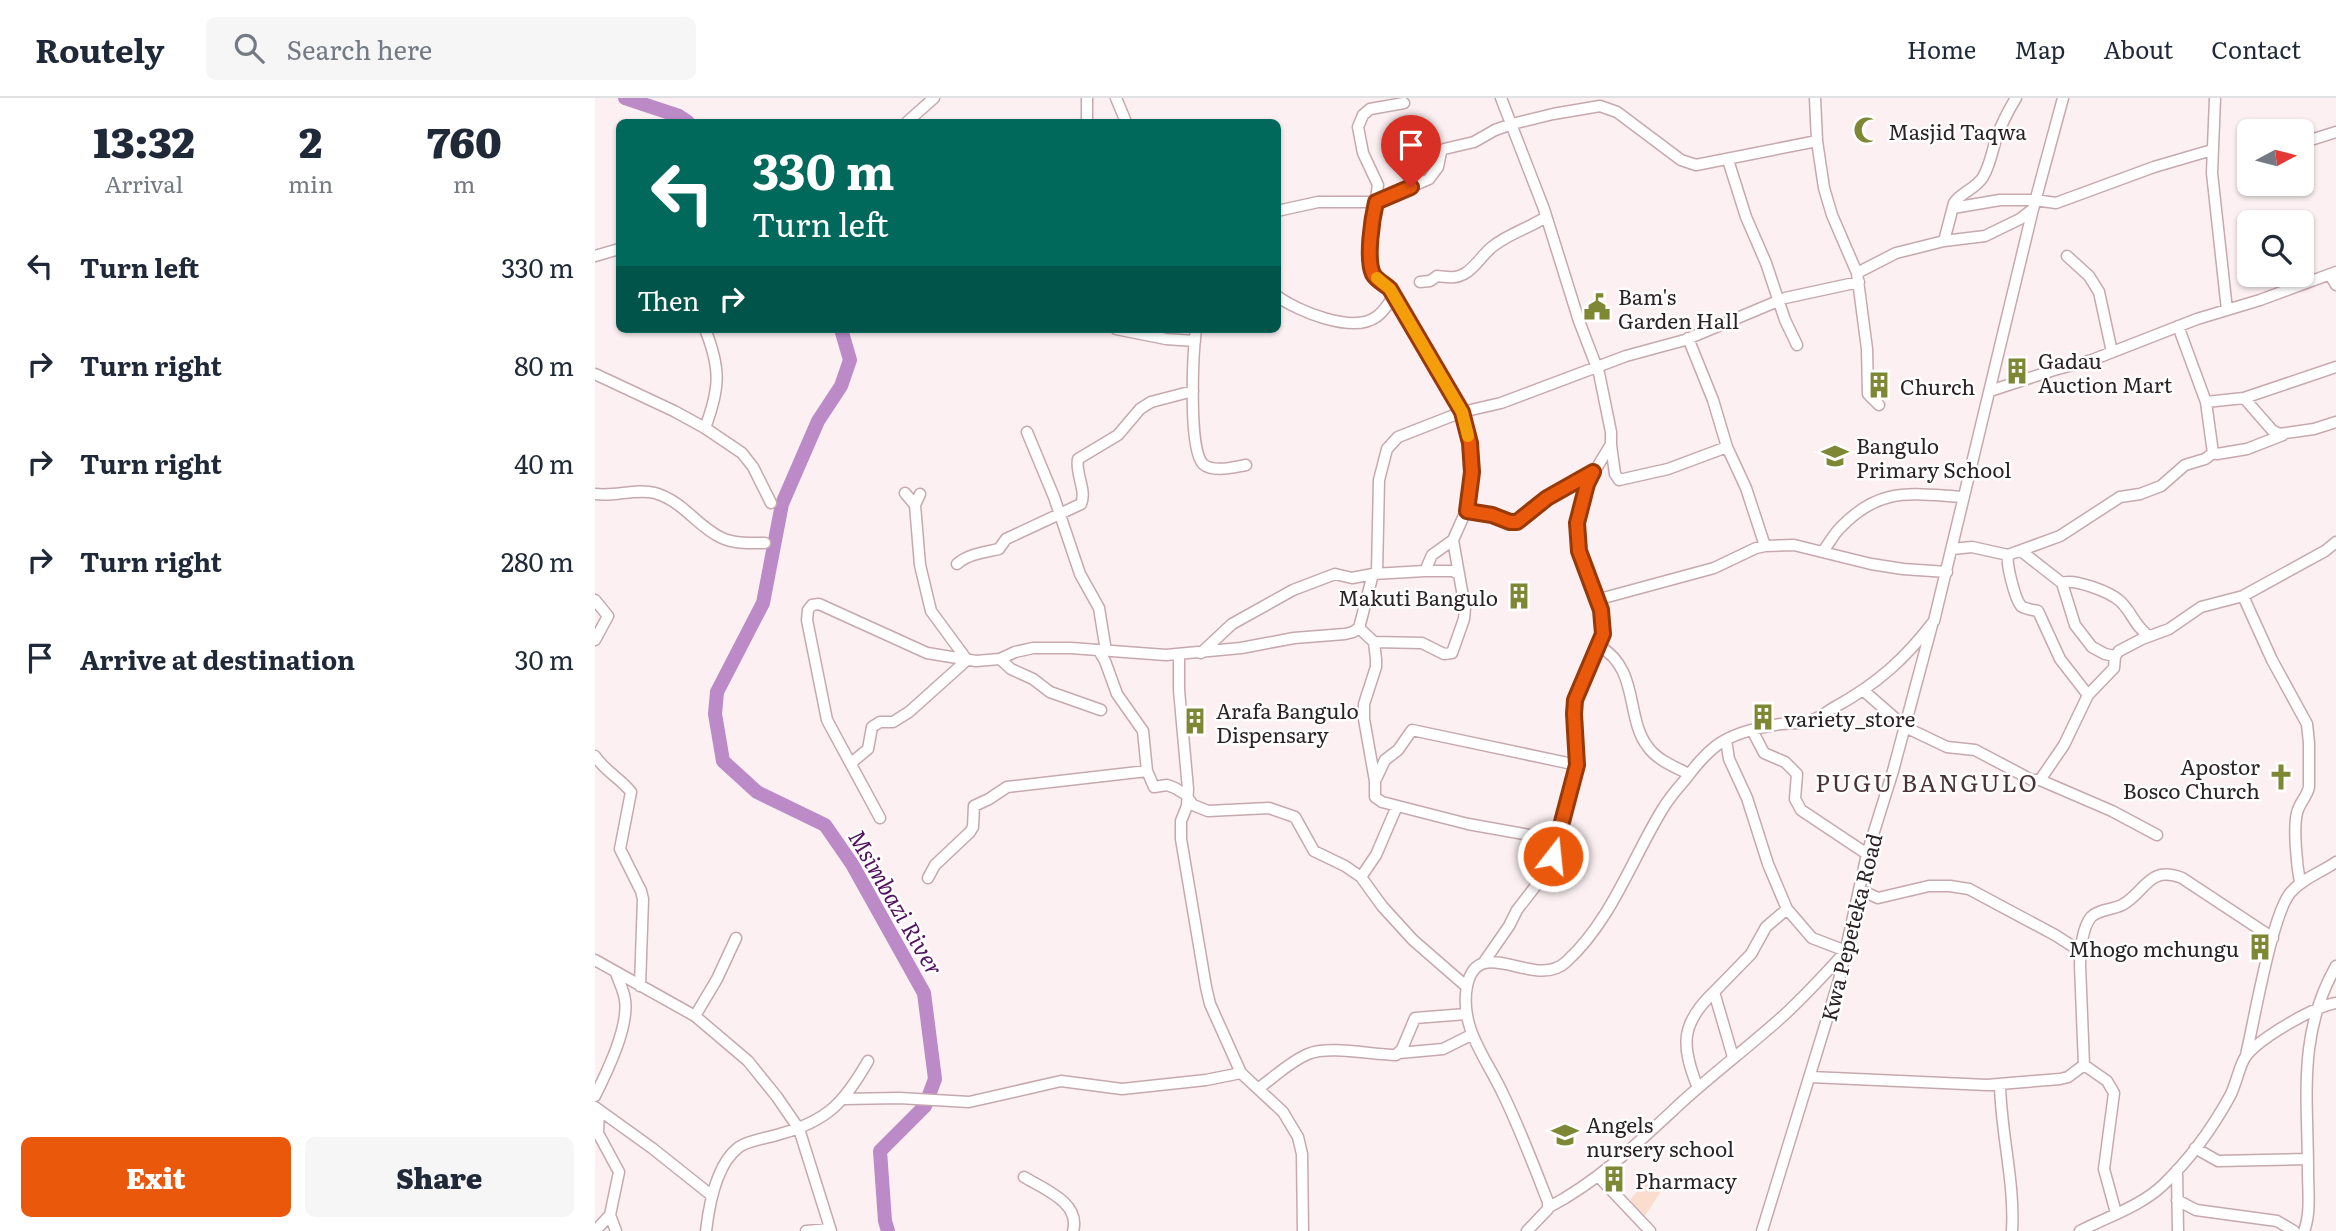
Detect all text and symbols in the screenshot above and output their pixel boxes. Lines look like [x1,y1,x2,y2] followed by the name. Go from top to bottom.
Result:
[206,17,696,80] search box
[35,24,164,73] text: Routely
[230,29,268,67] icon: search
[286,29,432,68] text: Search here
[1907,31,1976,66] text: Home
[2014,31,2065,66] text: Map
[2103,31,2173,66] text: About
[2211,31,2301,66] text: Contact
[93,109,195,171] text: 13:32
[299,109,322,171] text: 2
[426,109,502,171] text: 760
[1381,115,1441,187] pin
[1852,115,1882,145] mosque icon: Masjid Taqwa
[1888,115,2027,146] place label: Masjid Taqwa
[2237,119,2313,196] north arrow
[2237,119,2314,287] map controls
[1392,126,1430,164] icon: arrive
[752,132,895,205] text: 330 m
[637,147,728,238] icon: left
[105,166,183,200] text: Arrival
[288,166,333,200] text: min
[453,166,475,200] text: m
[752,199,889,247] text: Turn left
[2237,210,2314,287] button: search
[21,247,59,285] icon: left
[80,247,199,286] text: Turn left
[501,247,574,286] text: 330 m
[637,280,699,319] text: Then
[713,280,751,318] icon: right
[1618,280,1739,335] place label: Bam's Garden Hall
[1582,292,1612,322] public building icon: Bam's Garden Hall
[2038,344,2173,399] place label: Gadau Auction Mart
[21,345,59,383] icon: right
[80,345,222,384] text: Turn right
[514,345,574,384] text: 80 m
[2002,356,2032,386] building icon: Gadau Auction Mart
[1864,370,1894,400] building icon: Church
[1900,370,1975,401] place label: Church
[1856,429,2011,484] place label: Bangulo Primary School
[1820,441,1850,471] school or university icon: Bangulo Primary School
[21,443,59,481] icon: right
[80,443,222,482] text: Turn right
[514,443,574,482] text: 40 m
[21,541,59,579] icon: right
[80,541,222,580] text: Turn right
[501,541,574,580] text: 280 m
[1338,581,1498,612] place label: Makuti Bangulo
[1504,581,1534,611] building icon: Makuti Bangulo
[21,639,59,677] icon: arrive
[80,639,355,678] text: Arrive at destination
[514,639,574,678] text: 30 m
[1216,694,1359,749] place label: Arafa Bangulo Dispensary
[1748,702,1778,732] building icon: variety_store
[1784,702,1916,733] place label: variety_store
[1180,706,1210,736] building icon: Arafa Bangulo Dispensary
[2123,750,2260,805] place label: Apostor Bosco Church
[2266,762,2296,792] church icon: Apostor Bosco Church
[1815,764,2039,799] district label: PUGU BANGULO
[1516,819,1590,893] position arrow
[841,823,953,981] water label: Msimbazi River
[1812,830,1888,1024] street label: Kwa Pepeteka Road
[2068,932,2239,963] place label: Mhogo mchungu
[2245,932,2275,962] building icon: Mhogo mchungu
[1586,1108,1734,1163] place label: Angels nursery school
[1550,1120,1580,1150] school or university icon: Angels nursery school
[21,1137,291,1217] button: Exit
[305,1137,574,1217] button: Share
[1599,1164,1629,1194] building icon: Pharmacy
[1635,1164,1738,1195] place label: Pharmacy

